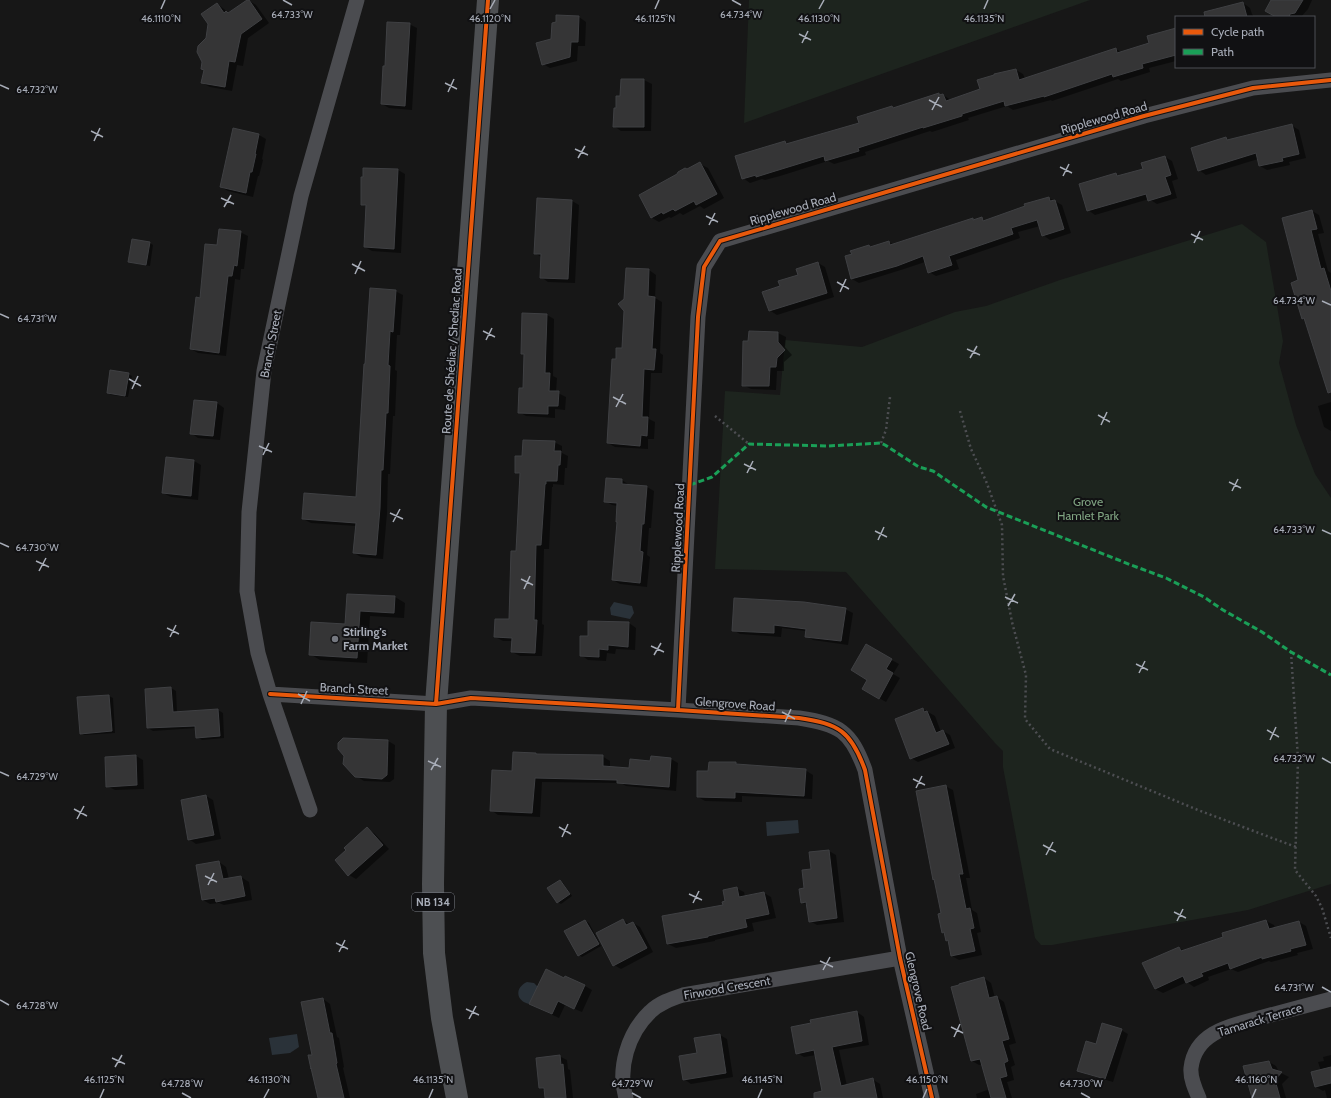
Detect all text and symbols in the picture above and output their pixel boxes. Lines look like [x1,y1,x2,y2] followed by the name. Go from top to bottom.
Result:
[271,8,313,21] text: 64.733°W
[720,8,762,21] text: 64.734°W
[141,12,181,25] text: 46.1110°N
[469,12,511,25] text: 46.1120°N
[635,12,675,25] text: 46.1125°N
[798,12,840,25] text: 46.1130°N
[964,12,1004,25] text: 46.1135°N
[1175,16,1315,68] legend
[1211,24,1264,39] text: Cycle path
[1211,44,1234,59] text: Path
[16,83,58,96] text: 64.732°W
[1059,98,1149,137] street label: Ripplewood Road
[748,189,838,228] street label: Ripplewood Road
[438,268,465,434] street label: Route de Shédiac / Shediac Road
[1273,294,1315,307] text: 64.734°W
[257,309,284,379] street label: Branch Street
[17,312,57,325] text: 64.731°W
[668,483,687,573] street label: Ripplewood Road
[1057,494,1120,523] park label: Grove Hamlet Park
[1273,523,1315,536] text: 64.733°W
[15,541,59,554] text: 64.730°W
[343,624,408,653] place label: Stirling's Farm Market
[330,634,340,644] marker: Stirling's Farm Market
[319,679,389,698] street label: Branch Street
[694,693,776,714] street label: Glengrove Road
[1273,752,1315,765] text: 64.732°W
[16,770,58,783] text: 64.729°W
[412,893,454,911] road number: NB 134
[902,950,935,1032] street label: Glengrove Road
[682,972,772,1003] street label: Firwood Crescent
[1274,981,1314,994] text: 64.731°W
[16,999,59,1012] text: 64.728°W
[1216,1000,1304,1039] street label: Tamarack Terrace
[84,1073,124,1086] text: 46.1125°N
[248,1073,290,1086] text: 46.1130°N
[413,1073,453,1086] text: 46.1135°N
[741,1073,783,1086] text: 46.1145°N
[906,1073,948,1086] text: 46.1150°N
[1235,1073,1277,1086] text: 46.1160°N
[161,1077,204,1090] text: 64.728°W
[611,1077,653,1090] text: 64.729°W
[1059,1077,1103,1090] text: 64.730°W

